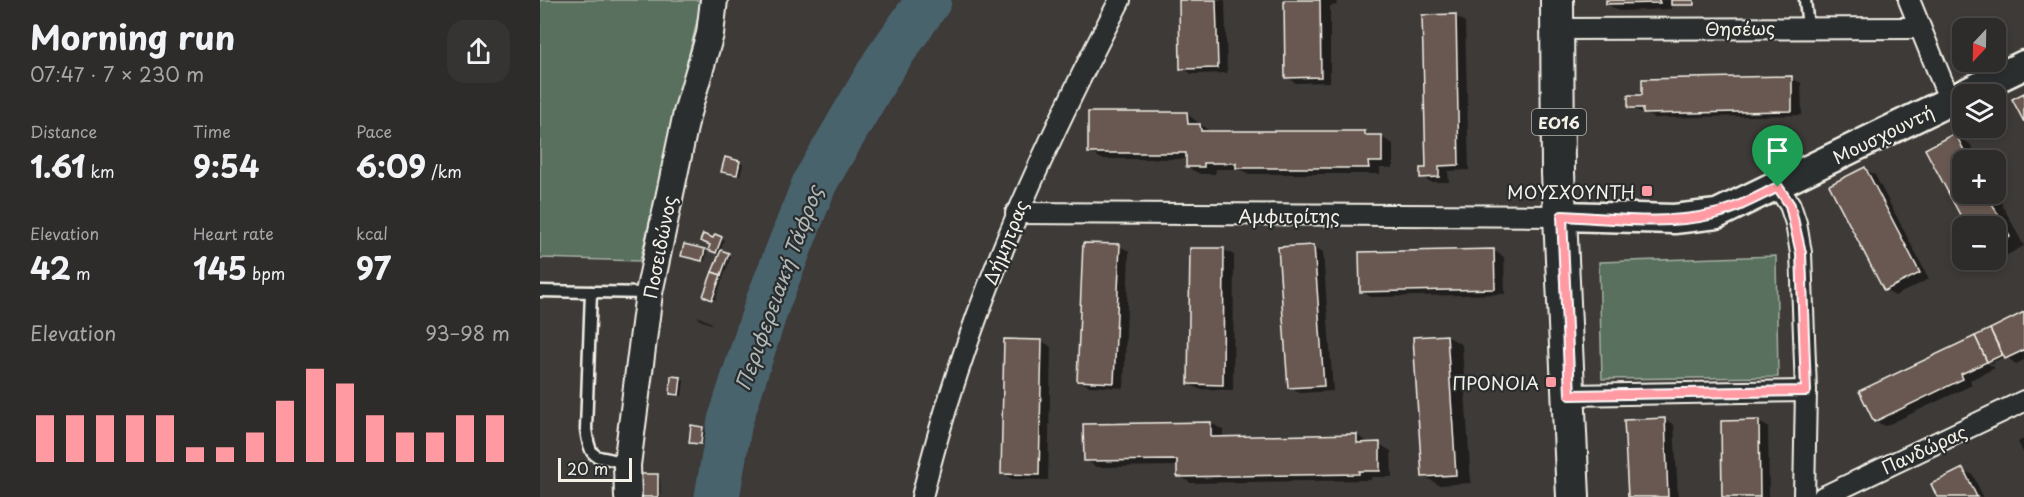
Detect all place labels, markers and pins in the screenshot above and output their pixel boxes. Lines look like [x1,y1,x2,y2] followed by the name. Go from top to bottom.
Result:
[1752,125,1803,187] pin
[1507,178,1635,205] place label: ΜΟΥΣΧΟΥΝΤΗ
[1640,184,1654,198] marker: ΜΟΥΣΧΟΥΝΤΗ
[1452,369,1539,396] place label: ΠΡΟΝΟΙΑ
[1544,375,1558,389] marker: ΠΡΟΝΟΙΑ

